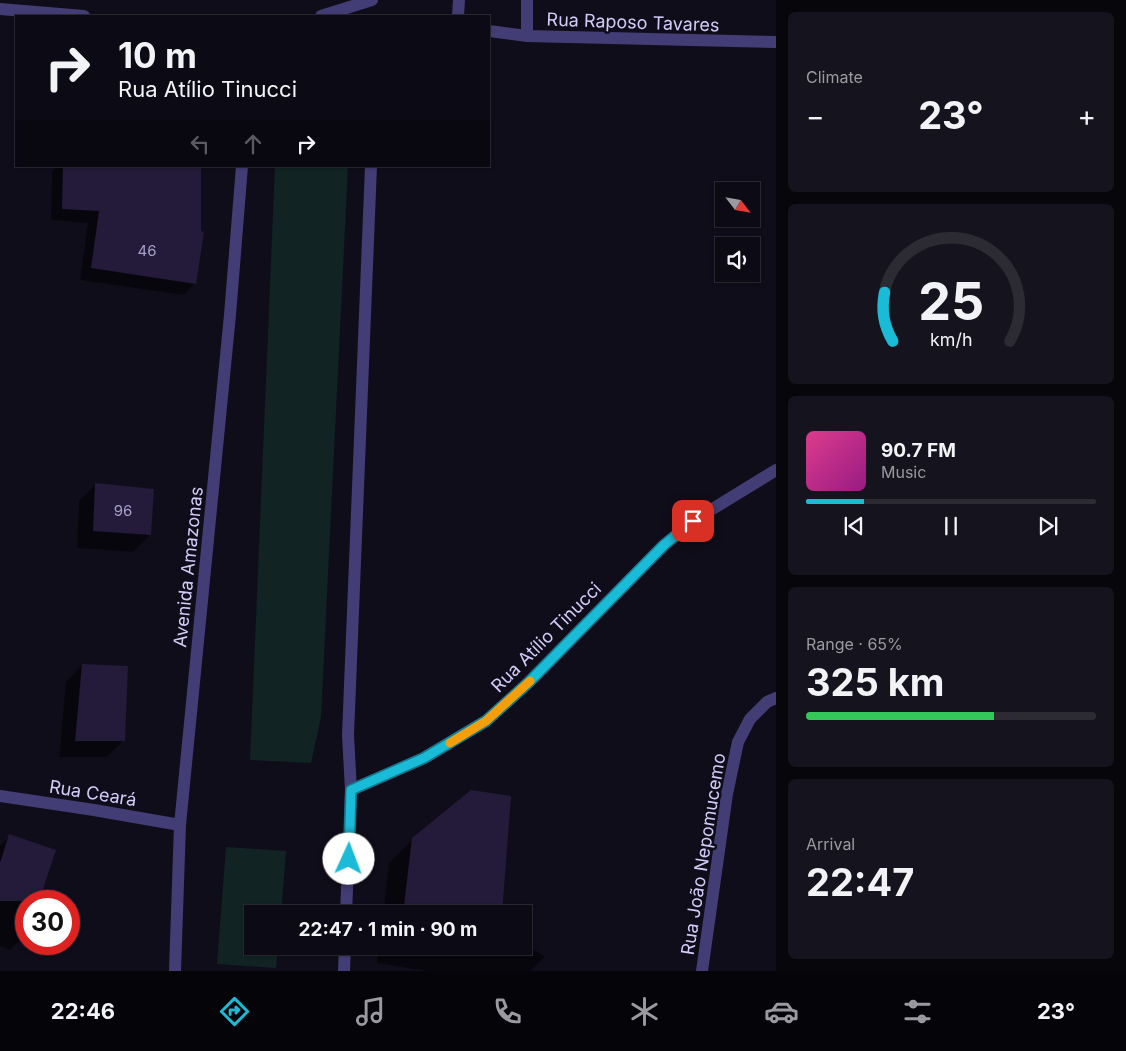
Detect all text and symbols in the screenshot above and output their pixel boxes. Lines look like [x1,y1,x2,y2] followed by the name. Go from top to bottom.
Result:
[546,8,720,36] street label: Rua Raposo Tavares
[118,34,197,76] text: 10 m
[35,35,100,100] icon: right
[806,67,863,87] text: Climate
[118,76,297,102] text: Rua Atílio Tinucci
[918,92,984,138] text: 23°
[806,99,825,133] text: −
[1077,99,1096,133] text: +
[186,130,214,158] icon: left
[239,130,267,158] icon: ahead
[292,130,320,158] icon: right
[715,182,760,228] north arrow
[715,182,760,282] map controls
[715,237,760,282] button: sound
[138,241,157,260] house number: 46
[918,270,984,333] text: 25
[930,329,972,350] text: km/h
[881,439,956,462] text: 90.7 FM
[881,462,926,482] text: Music
[169,486,207,648] street label: Avenida Amazonas
[672,500,714,542] pin
[114,501,132,520] house number: 96
[679,507,707,535] icon: arrive
[840,512,868,540] icon: previous
[937,512,965,540] icon: pause
[1034,512,1062,540] icon: next
[487,578,605,696] street label: Rua Atílio Tinucci
[806,634,903,654] text: Range · 65%
[806,659,944,705] text: 325 km
[677,751,729,957] street label: Rua João Nepomucemo
[48,776,138,810] street label: Rua Ceará
[322,832,374,884] position arrow
[806,834,855,854] text: Arrival
[806,859,914,905] text: 22:47
[15,890,80,955] speed limit sign: 30
[299,918,477,941] text: 22:47 · 1 min · 90 m
[217,994,252,1029] icon: directions
[353,994,388,1029] icon: music
[490,994,525,1029] icon: phone
[627,994,662,1029] icon: climate
[764,994,799,1029] icon: car
[900,994,935,1029] icon: filters
[51,998,115,1024] text: 22:46
[1037,998,1075,1024] text: 23°

